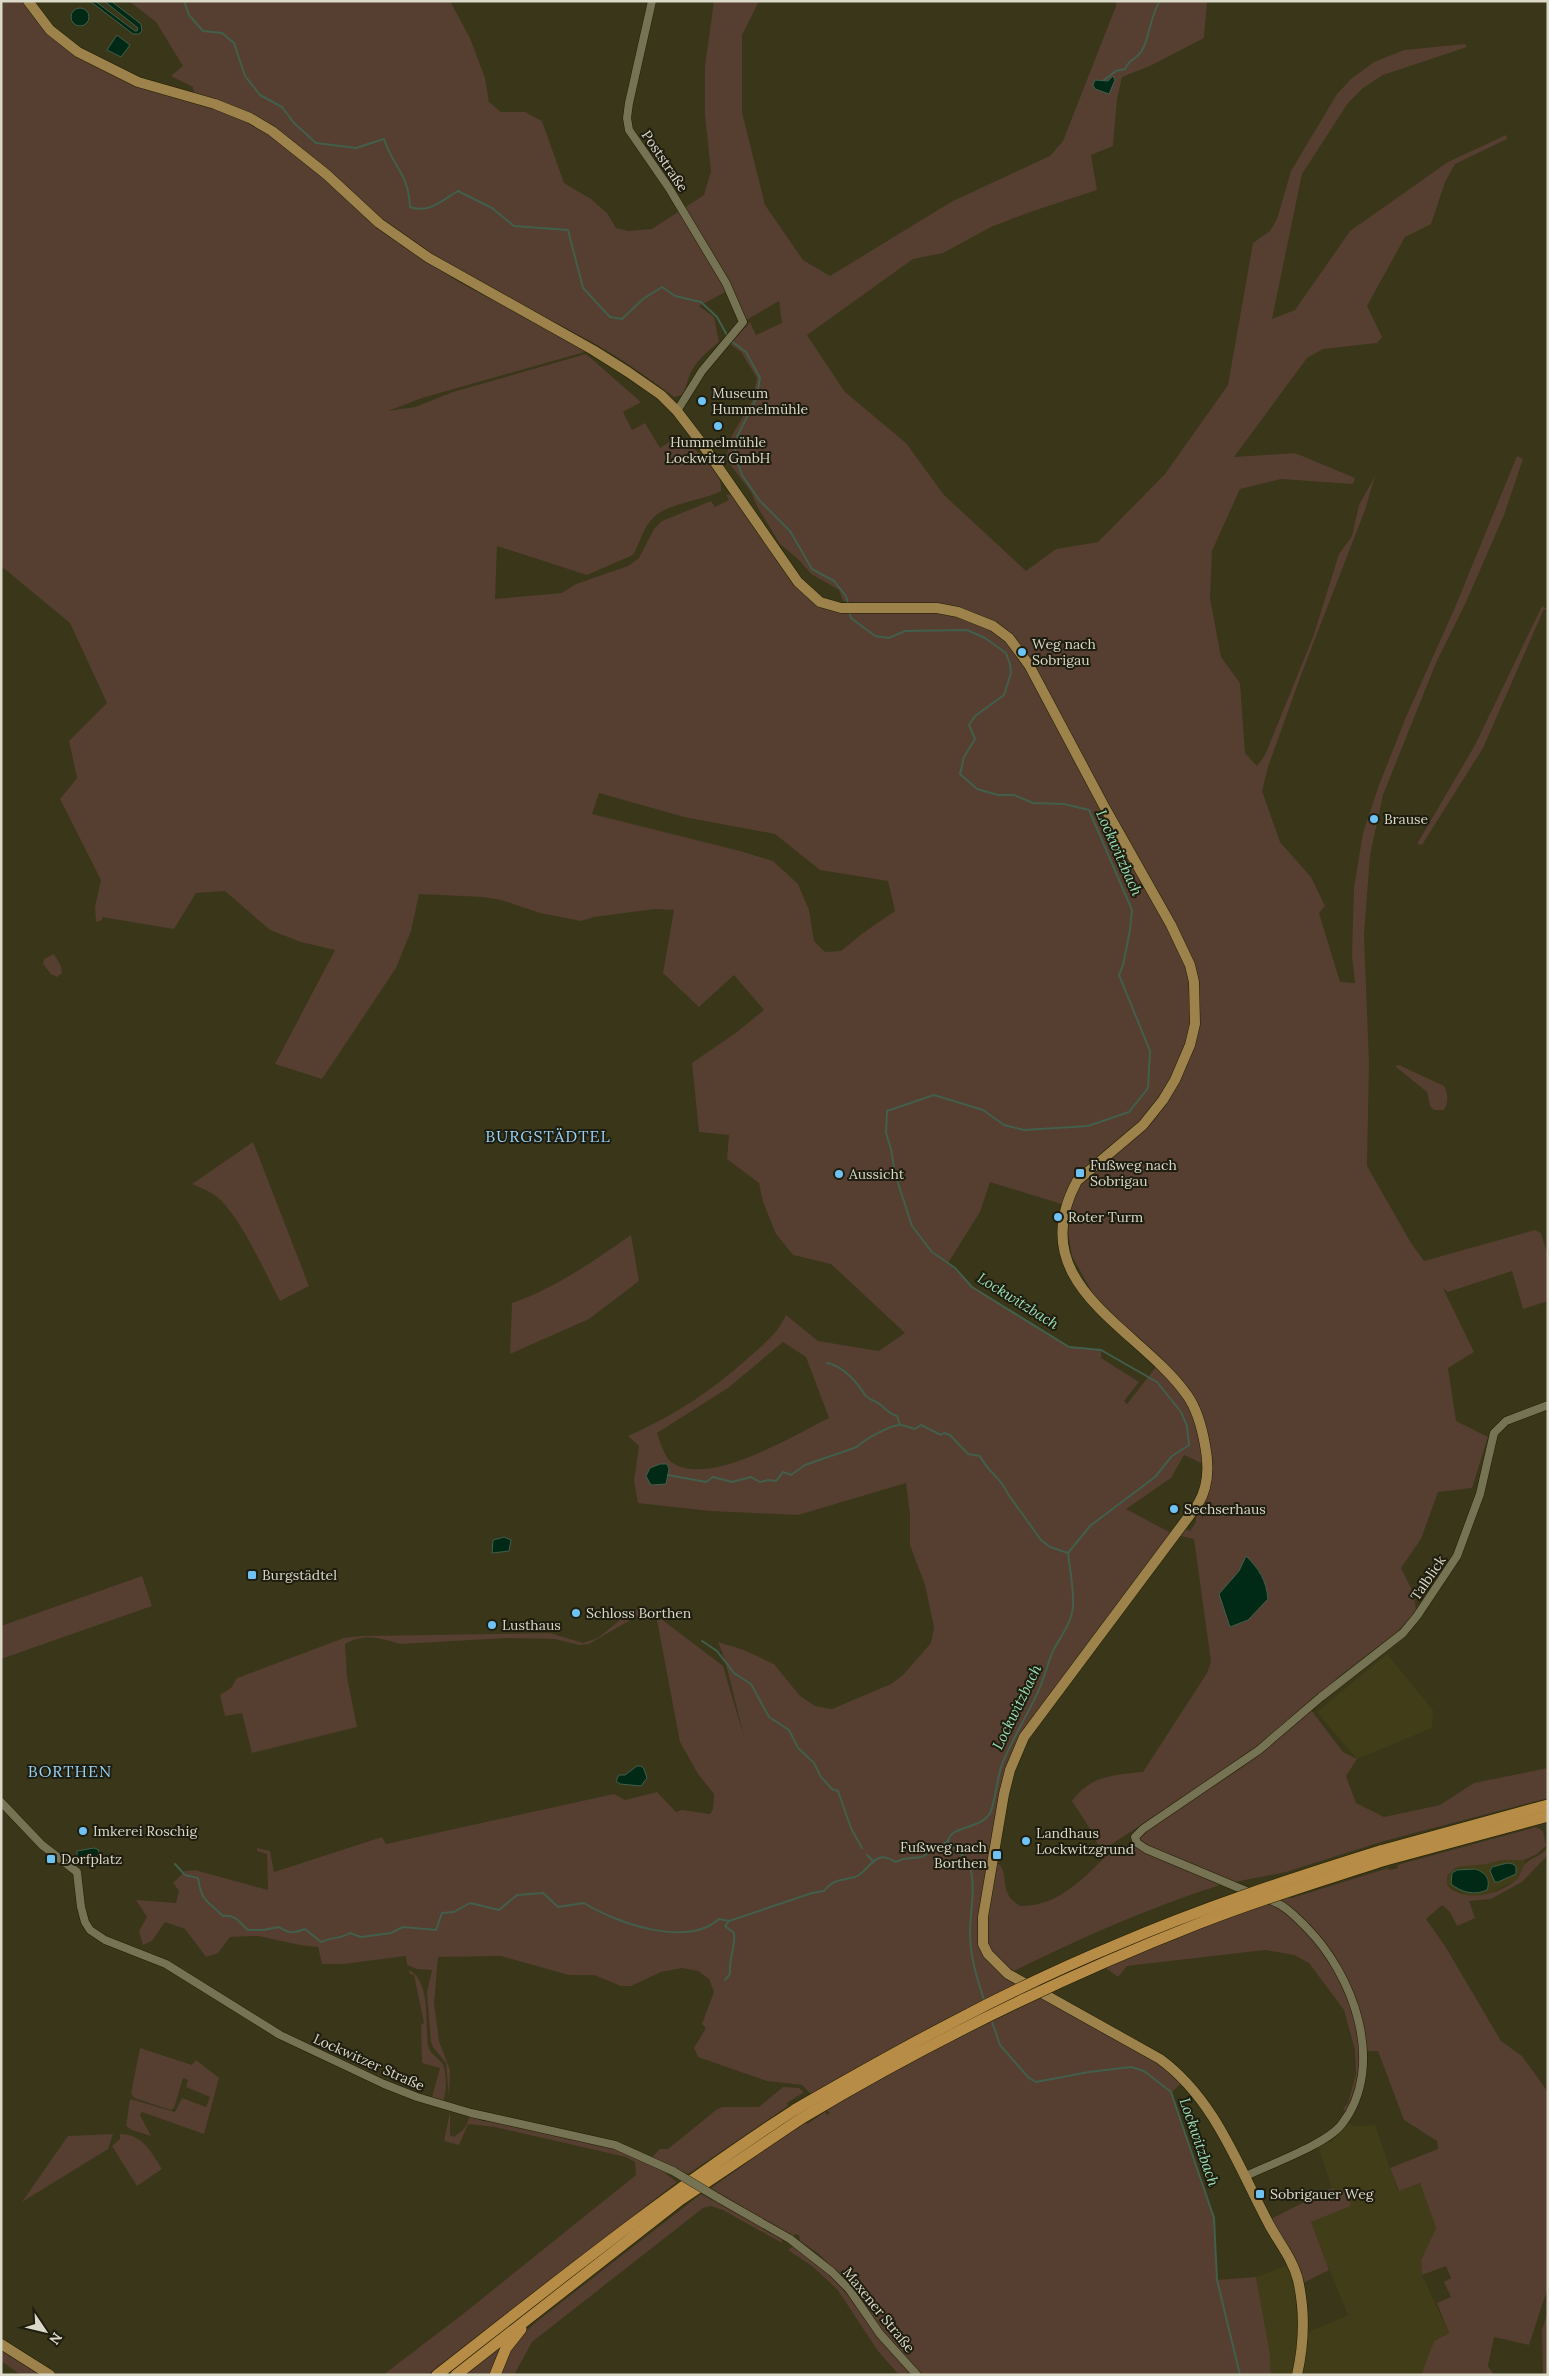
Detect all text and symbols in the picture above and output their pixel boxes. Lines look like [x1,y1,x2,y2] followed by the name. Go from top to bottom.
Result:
[638,127,692,196] street label: Poststraße
[712,384,809,418] place label: Museum Hummelmühle
[696,395,708,407] marker: Museum Hummelmühle
[712,420,724,432] marker: Hummelmühle Lockwitz GmbH
[666,433,770,467] place label: Hummelmühle Lockwitz GmbH
[1032,635,1096,669] place label: Weg nach Sobrigau
[1016,646,1028,658] marker: Weg nach Sobrigau
[1092,807,1147,899] water label: Lockwitzbach
[1384,810,1429,828] place label: Brause
[1368,813,1380,825] marker: Brause
[485,1126,611,1146] district label: BURGSTÄDTEL
[1090,1156,1177,1190] place label: Fußweg nach Sobrigau
[848,1165,905,1183] place label: Aussicht
[1074,1167,1086,1179] marker: Fußweg nach Sobrigau
[833,1168,845,1180] marker: Aussicht
[1068,1208,1144,1226] place label: Roter Turm
[1052,1211,1064,1223] marker: Roter Turm
[974,1268,1063,1333] water label: Lockwitzbach
[1184,1500,1266,1518] place label: Sechserhaus
[1168,1503,1180,1515] marker: Sechserhaus
[1406,1552,1450,1604] street label: Talblick
[262,1566,337,1584] place label: Burgstädtel
[246,1569,258,1581] marker: Burgstädtel
[586,1604,692,1622] place label: Schloss Borthen
[570,1607,582,1619] marker: Schloss Borthen
[502,1616,561,1634] place label: Lusthaus
[486,1619,498,1631] marker: Lusthaus
[988,1661,1046,1752] water label: Lockwitzbach
[28,1761,112,1781] district label: BORTHEN
[93,1822,197,1840] place label: Imkerei Roschig
[1036,1824,1134,1858] place label: Landhaus Lockwitzgrund
[77,1825,89,1837] marker: Imkerei Roschig
[1020,1835,1032,1847] marker: Landhaus Lockwitzgrund
[900,1838,987,1872] place label: Fußweg nach Borthen
[991,1849,1003,1861] marker: Fußweg nach Borthen
[61,1850,122,1868] place label: Dorfplatz
[45,1853,57,1865] marker: Dorfplatz
[311,2029,428,2095] street label: Lockwitzer Straße
[1175,2095,1224,2189] water label: Lockwitzbach
[1270,2185,1374,2203] place label: Sobrigauer Weg
[1254,2188,1266,2200] marker: Sobrigauer Weg
[839,2264,919,2357] street label: Maxener Straße
[20,2306,70,2356] north arrow
[45,2329,66,2348] text: N

